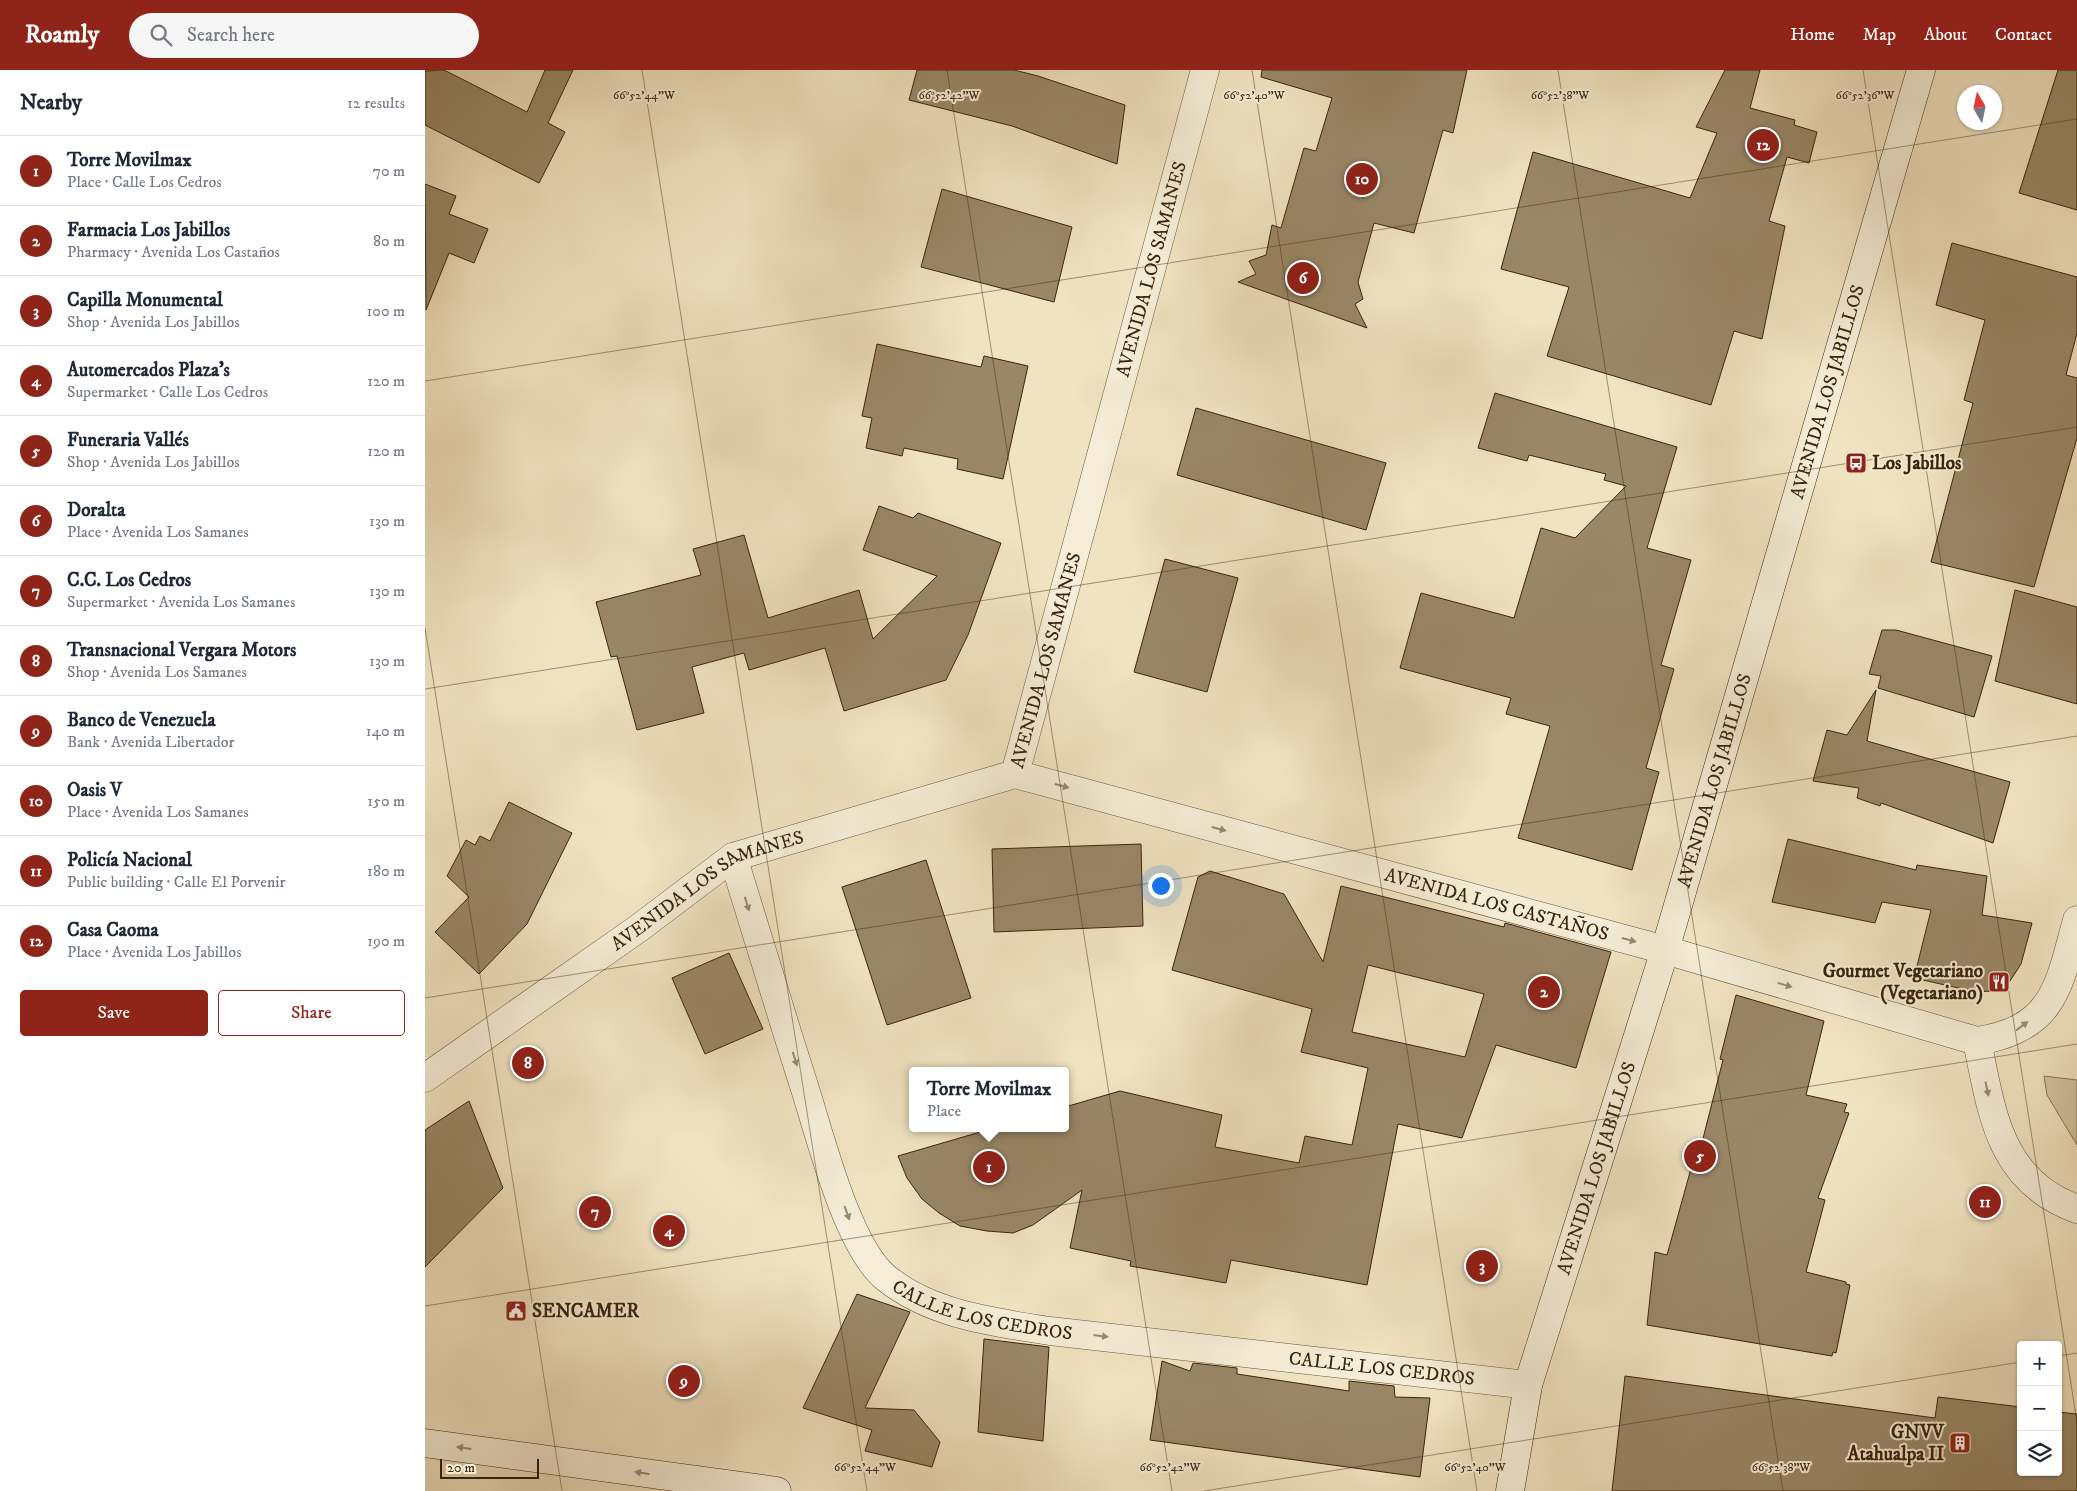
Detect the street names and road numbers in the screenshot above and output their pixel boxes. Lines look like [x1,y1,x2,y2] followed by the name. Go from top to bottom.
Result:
[1111,159,1191,380] street label: AVENIDA LOS SAMANES
[1785,282,1869,502] street label: AVENIDA LOS JABILLOS
[1006,550,1086,771] street label: AVENIDA LOS SAMANES
[1672,671,1756,890] street label: AVENIDA LOS JABILLOS
[607,825,806,956] street label: AVENIDA LOS SAMANES
[1382,863,1611,946] street label: AVENIDA LOS CASTAÑOS
[1552,1059,1641,1277] street label: AVENIDA LOS JABILLOS
[888,1274,1074,1345] street label: CALLE LOS CEDROS
[1288,1347,1476,1390] street label: CALLE LOS CEDROS

